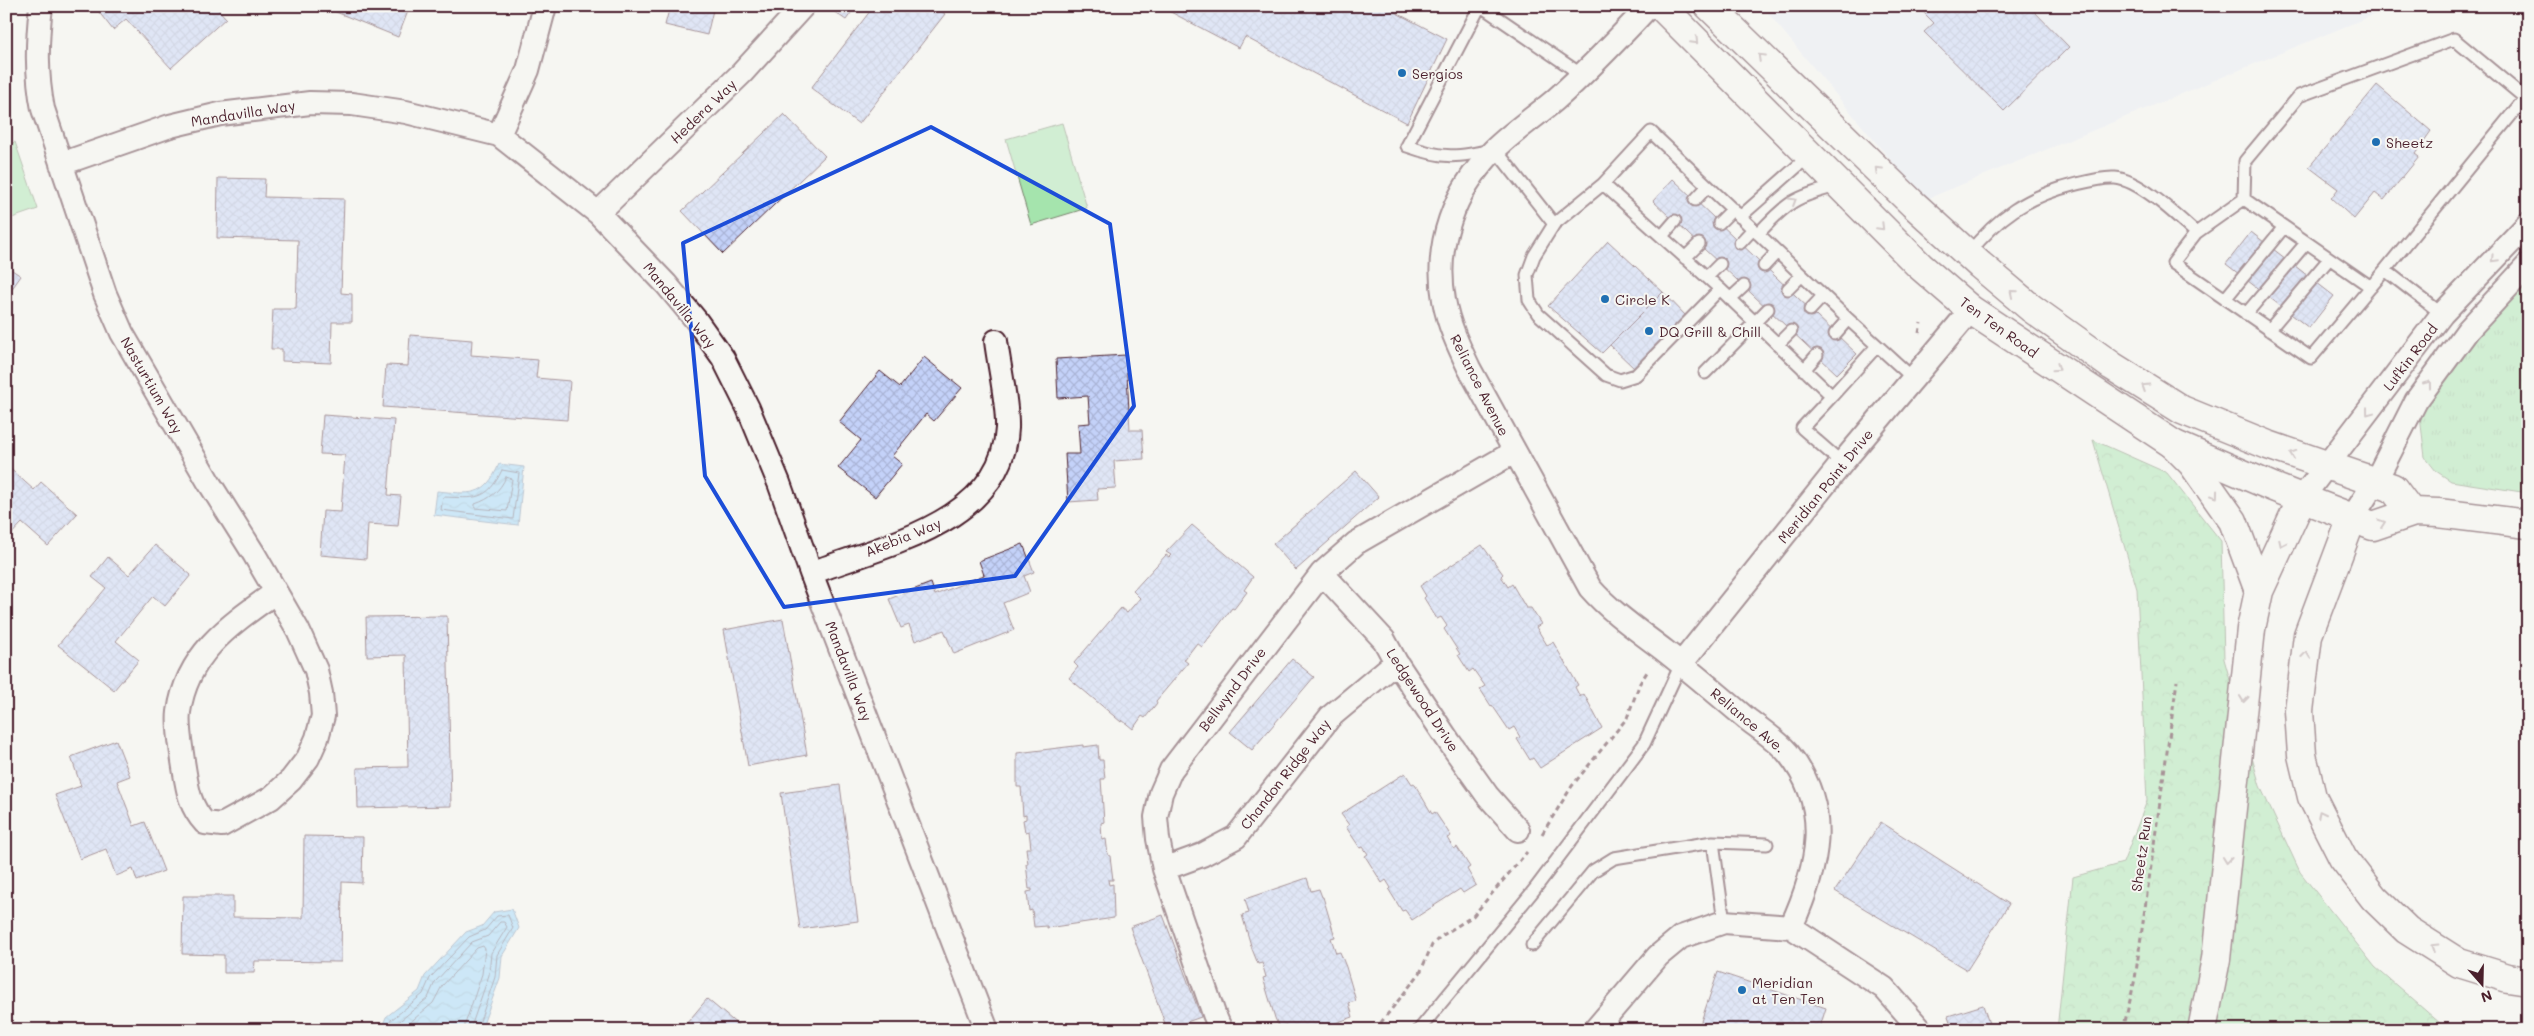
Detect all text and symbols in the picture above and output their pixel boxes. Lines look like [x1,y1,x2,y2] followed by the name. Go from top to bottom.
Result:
[1689,35,1698,44] one-way arrow
[1758,54,1767,63] one-way arrow
[1412,64,1463,83] place label: Sergios
[1396,67,1408,79] marker: Sergios
[666,75,740,147] street label: Hedera Way
[189,95,297,131] street label: Mandavilla Way
[2386,133,2433,152] place label: Sheetz
[2370,136,2382,148] marker: Sheetz
[1874,167,1883,176] one-way arrow
[1788,197,1797,207] one-way arrow
[1875,221,1884,230] one-way arrow
[2491,253,2500,262] one-way arrow
[639,258,721,352] street label: Mandavilla Way
[1615,290,1670,309] place label: Circle K
[2010,290,2019,298] one-way arrow
[1956,292,2042,362] street label: Ten Ten Road
[1599,293,1611,305] marker: Circle K
[2379,320,2442,394] street label: Lufkin Road
[1659,322,1761,341] place label: DQ Grill & Chill
[1643,325,1655,337] marker: DQ Grill & Chill
[1446,331,1514,439] street label: Reliance Avenue
[117,333,187,437] street label: Nasturtium Way
[2051,362,2061,371] one-way arrow
[2422,380,2431,390] one-way arrow
[2142,384,2151,393] one-way arrow
[2367,406,2375,415] one-way arrow
[1773,425,1877,547] street label: Meridian Point Drive
[2289,450,2298,460] one-way arrow
[2209,489,2218,499] one-way arrow
[862,513,944,561] street label: Akebia Way
[2377,519,2385,529] one-way arrow
[2278,538,2288,547] one-way arrow
[821,618,877,724] street label: Mandavilla Way
[1194,643,1270,735] street label: Bellwynd Drive
[1382,645,1464,755] street label: Ledgewood Drive
[2300,651,2311,659] one-way arrow
[1707,683,1789,757] street label: Reliance Ave.
[2239,695,2250,703] one-way arrow
[1236,715,1334,833] street label: Chandon Ridge Way
[2317,810,2327,819] one-way arrow
[2126,815,2156,893] street label: Sheetz Run
[2222,857,2233,865] one-way arrow
[2430,944,2439,953] one-way arrow
[2456,958,2506,1008] north arrow
[1752,973,1824,1008] place label: Meridian at Ten Ten
[1736,984,1748,996] marker: Meridian at Ten Ten
[2478,986,2495,1007] text: N

